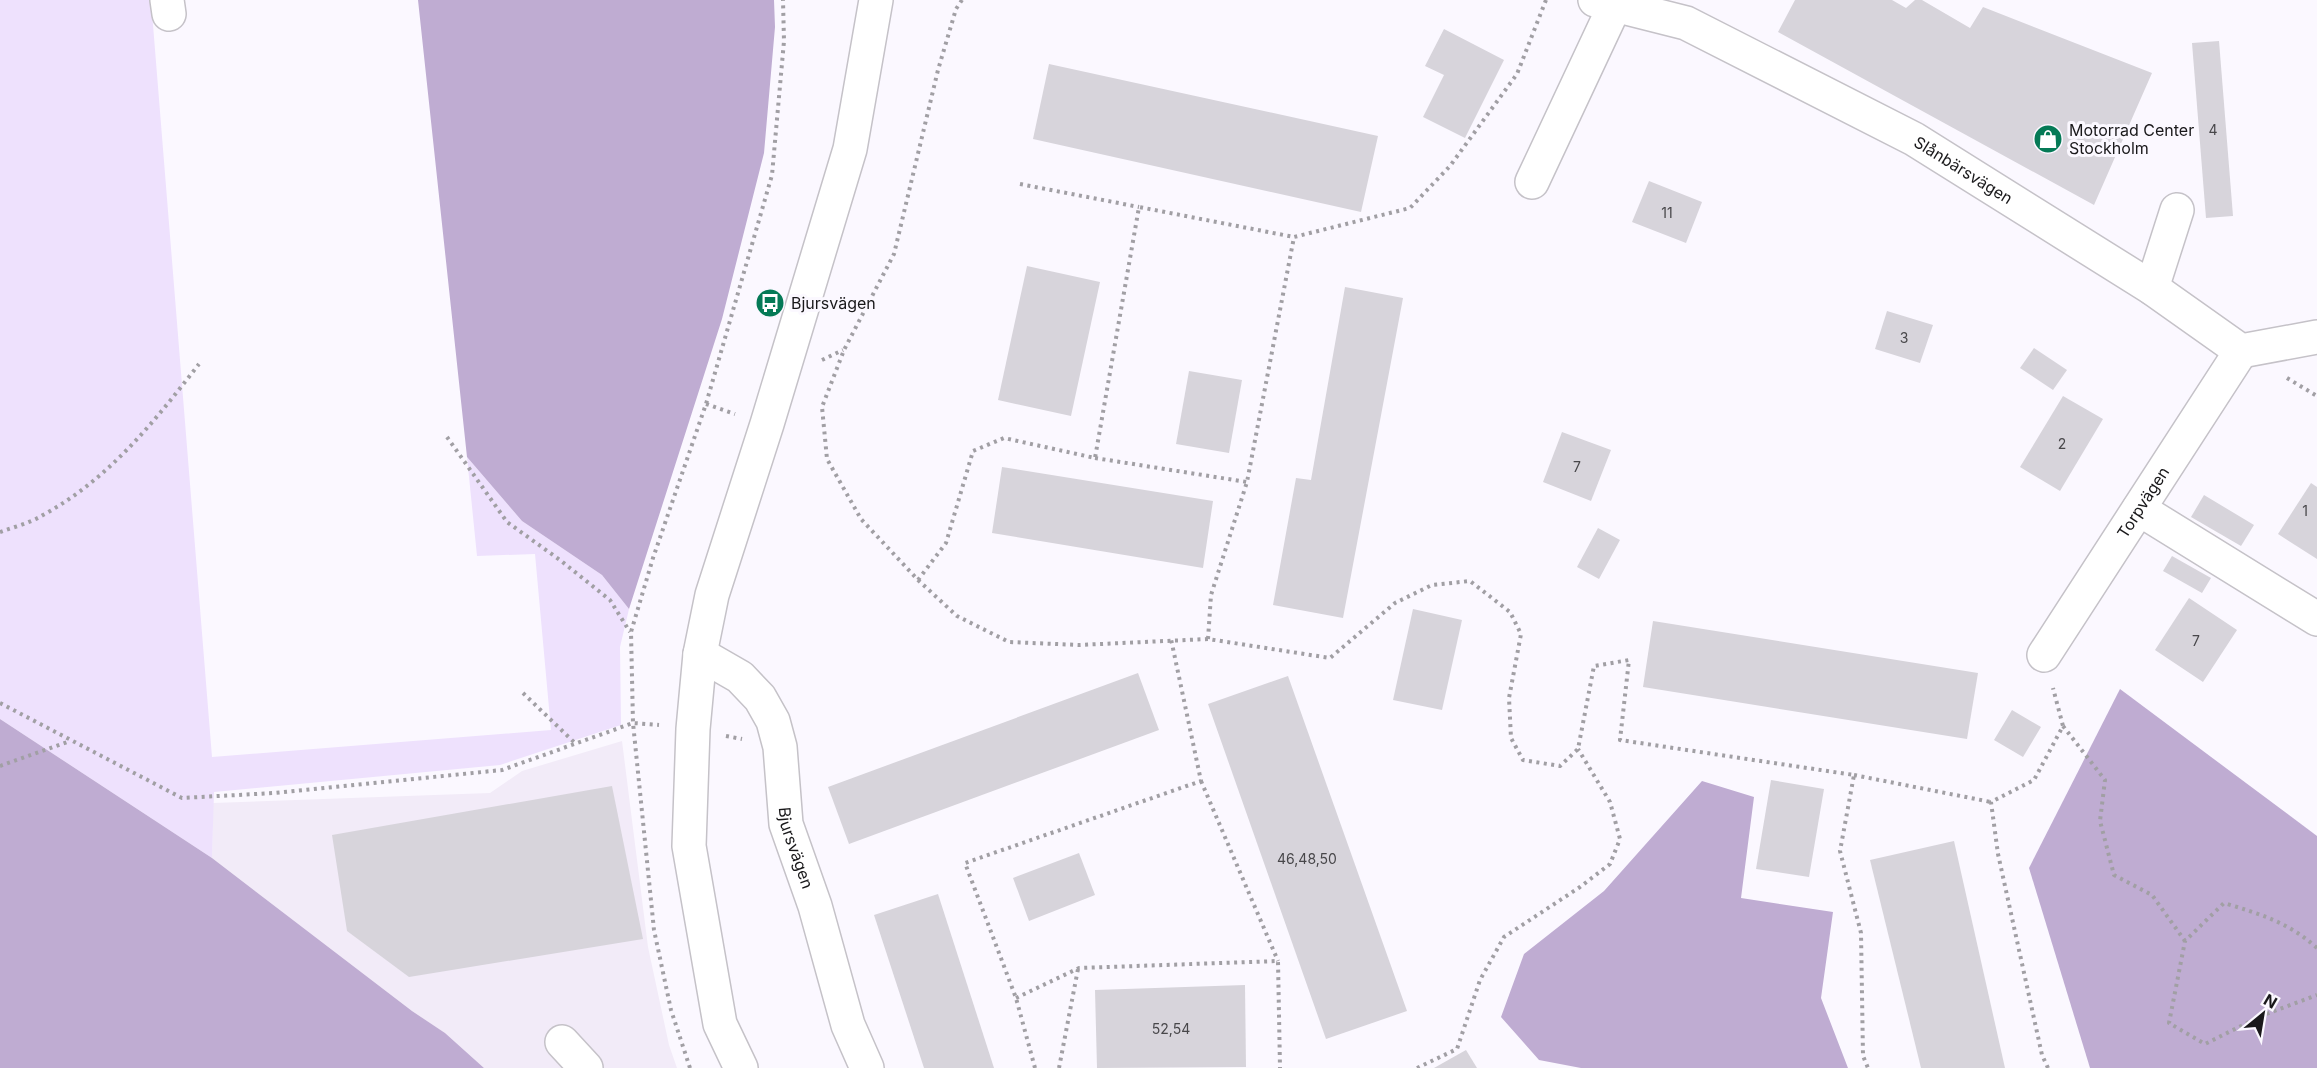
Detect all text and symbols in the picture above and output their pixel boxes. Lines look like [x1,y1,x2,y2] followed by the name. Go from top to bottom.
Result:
[2069,120,2194,158] place label: Motorrad Center Stockholm
[2208,121,2218,138] house number: 4
[2032,123,2064,155] shop icon: Motorrad Center Stockholm
[1910,132,2016,208] street label: Slånbärsvägen
[1661,204,1673,221] house number: 11
[754,287,786,319] bus stop icon: Bjursvägen
[791,293,876,313] place label: Bjursvägen
[1900,329,1908,346] house number: 3
[2058,435,2066,452] house number: 2
[1573,458,1581,475] house number: 7
[2113,463,2173,542] street label: Torpvägen
[2302,502,2308,519] house number: 1
[2192,632,2200,649] house number: 7
[775,806,818,891] street label: Bjursvägen
[1277,850,1337,867] house number: 46,48,50
[2233,984,2293,1044] north arrow
[2260,989,2281,1013] text: N
[1152,1020,1190,1037] house number: 52,54

